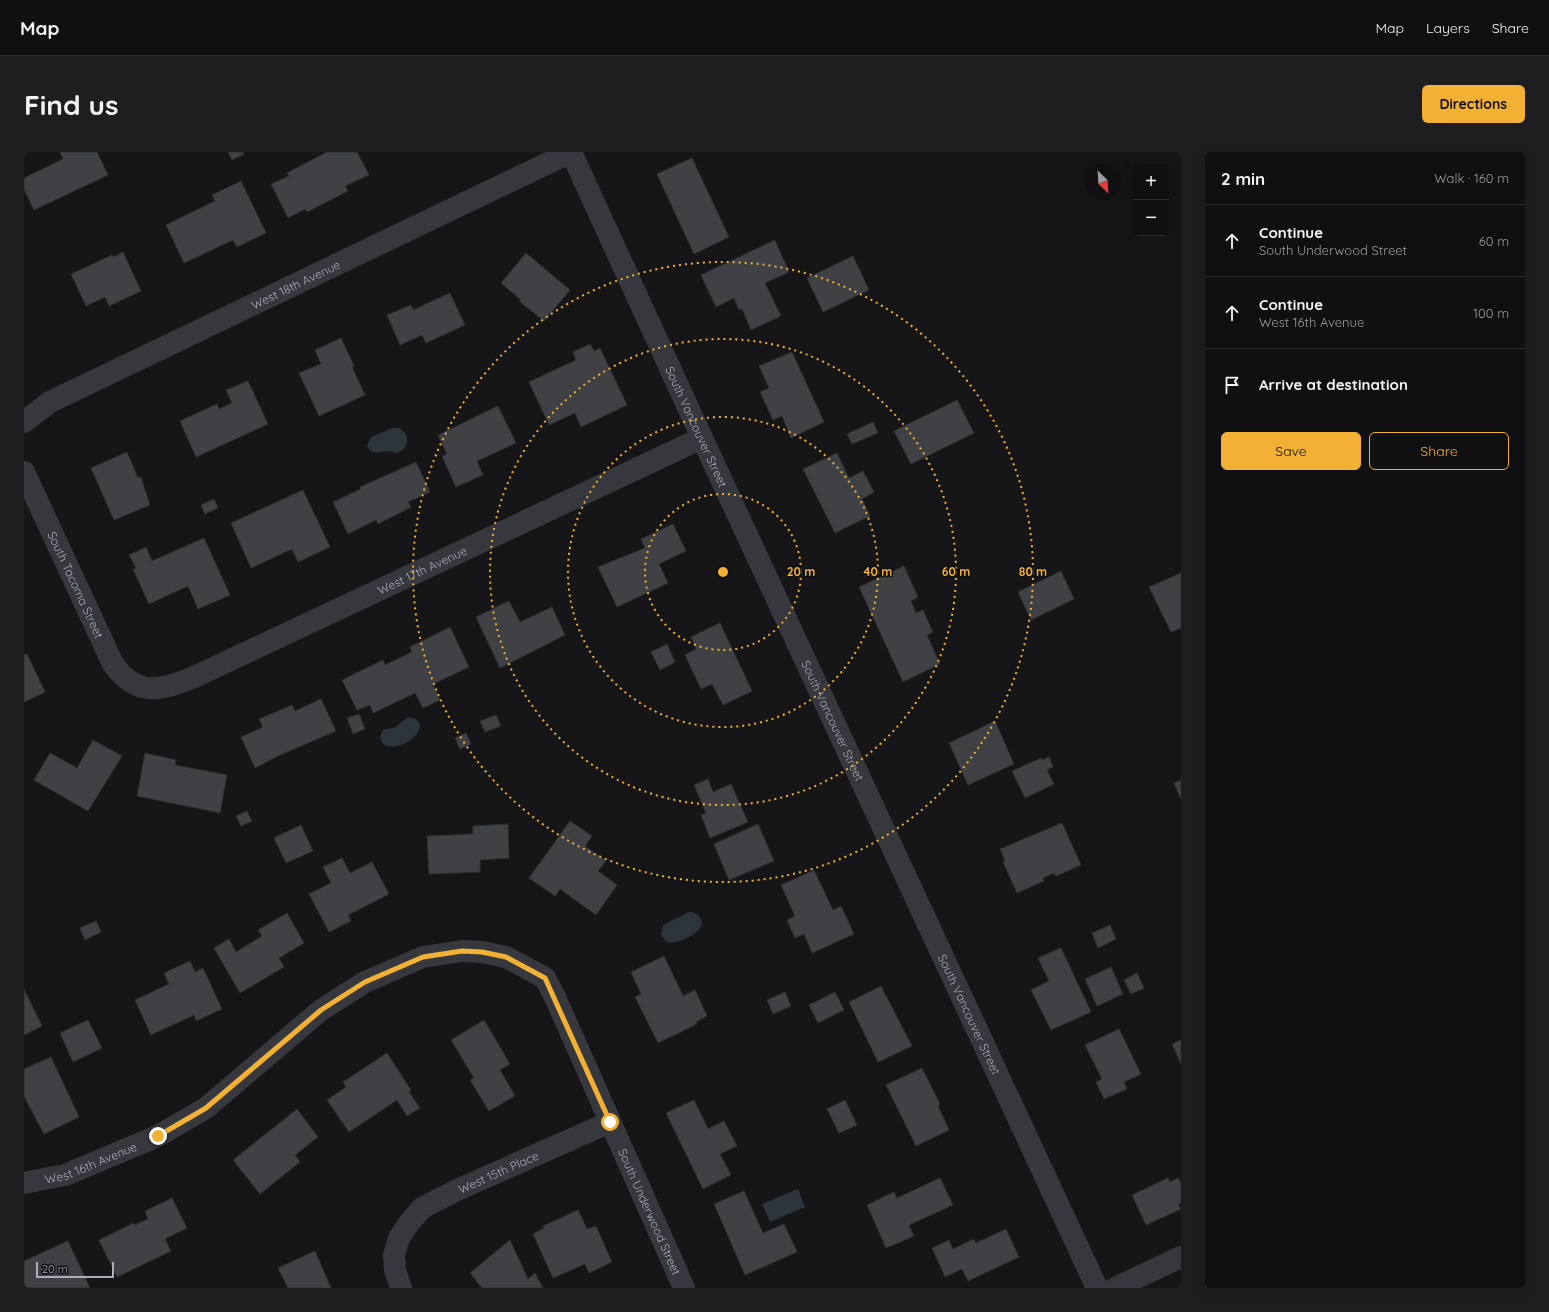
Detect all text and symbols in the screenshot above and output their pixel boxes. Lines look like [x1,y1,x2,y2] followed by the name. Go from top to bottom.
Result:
[20,16,59,40] text: Map
[1375,19,1404,37] text: Map
[1426,19,1470,37] text: Layers
[1492,19,1529,37] text: Share
[1422,85,1525,123] button: Directions
[24,87,118,122] text: Find us
[1085,164,1121,200] north arrow
[1133,164,1169,236] map controls
[1133,164,1169,200] button: +
[1221,168,1265,189] text: 2 min
[1434,170,1509,186] text: Walk · 160 m
[1133,200,1169,236] button: −
[1259,223,1323,242] text: Continue
[1221,230,1243,252] icon: ahead
[1479,233,1509,249] text: 60 m
[1259,242,1407,258] text: South Underwood Street
[248,256,343,312] street label: West 18th Avenue
[1259,295,1323,314] text: Continue
[1221,302,1243,324] icon: ahead
[1473,305,1509,321] text: 100 m
[1259,314,1364,330] text: West 16th Avenue
[663,364,731,489] street label: South Vancouver Street
[1221,374,1243,396] icon: arrive
[1259,375,1408,394] text: Arrive at destination
[1221,432,1361,470] button: Save
[1369,432,1509,470] button: Share
[45,529,107,640] street label: South Tacoma Street
[375,542,469,597] street label: West 17th Avenue
[787,564,815,579] text: 20 m
[864,564,892,579] text: 40 m
[942,564,970,579] text: 60 m
[1019,564,1047,579] text: 80 m
[716,565,730,579] centre of rings
[799,658,868,783] street label: South Vancouver Street
[935,952,1004,1077] street label: South Vancouver Street
[601,1113,619,1131] route start
[149,1127,167,1145] route end
[43,1138,139,1186] street label: West 16th Avenue
[615,1146,685,1277] street label: South Underwood Street
[456,1147,541,1196] street label: West 15th Place
[36,1260,114,1279] scale bar
[42,1262,68,1276] text: 20 m

